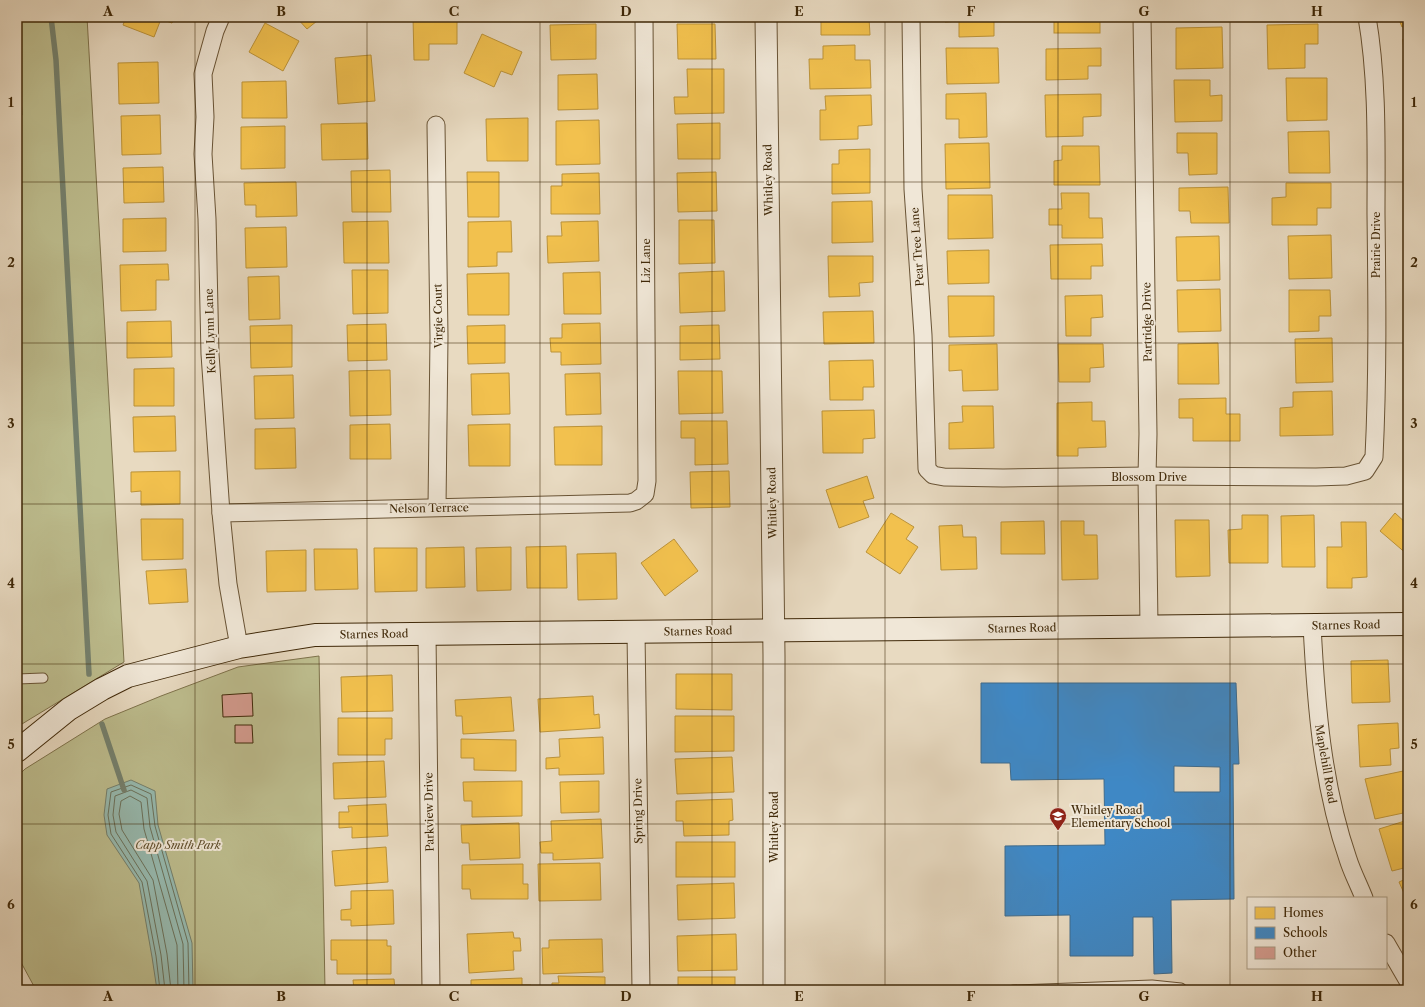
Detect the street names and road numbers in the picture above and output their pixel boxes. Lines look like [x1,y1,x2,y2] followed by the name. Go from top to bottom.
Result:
[760,144,776,217] street label: Whitley Road
[907,207,927,287] street label: Pear Tree Lane
[1369,212,1383,278] street label: Prairie Drive
[639,238,653,284] street label: Liz Lane
[1139,282,1155,362] street label: Partridge Drive
[430,283,446,349] street label: Virgie Court
[202,288,218,374] street label: Kelly Lynn Lane
[764,467,780,540] street label: Whitley Road
[1111,470,1187,484] street label: Blossom Drive
[389,500,469,516] street label: Nelson Terrace
[1311,617,1381,633] street label: Starnes Road
[987,620,1057,636] street label: Starnes Road
[663,623,733,639] street label: Starnes Road
[339,626,409,642] street label: Starnes Road
[1312,723,1340,805] street label: Maplehill Road
[421,772,437,852] street label: Parkview Drive
[630,778,646,844] street label: Spring Drive
[767,791,781,864] street label: Whitley Road

